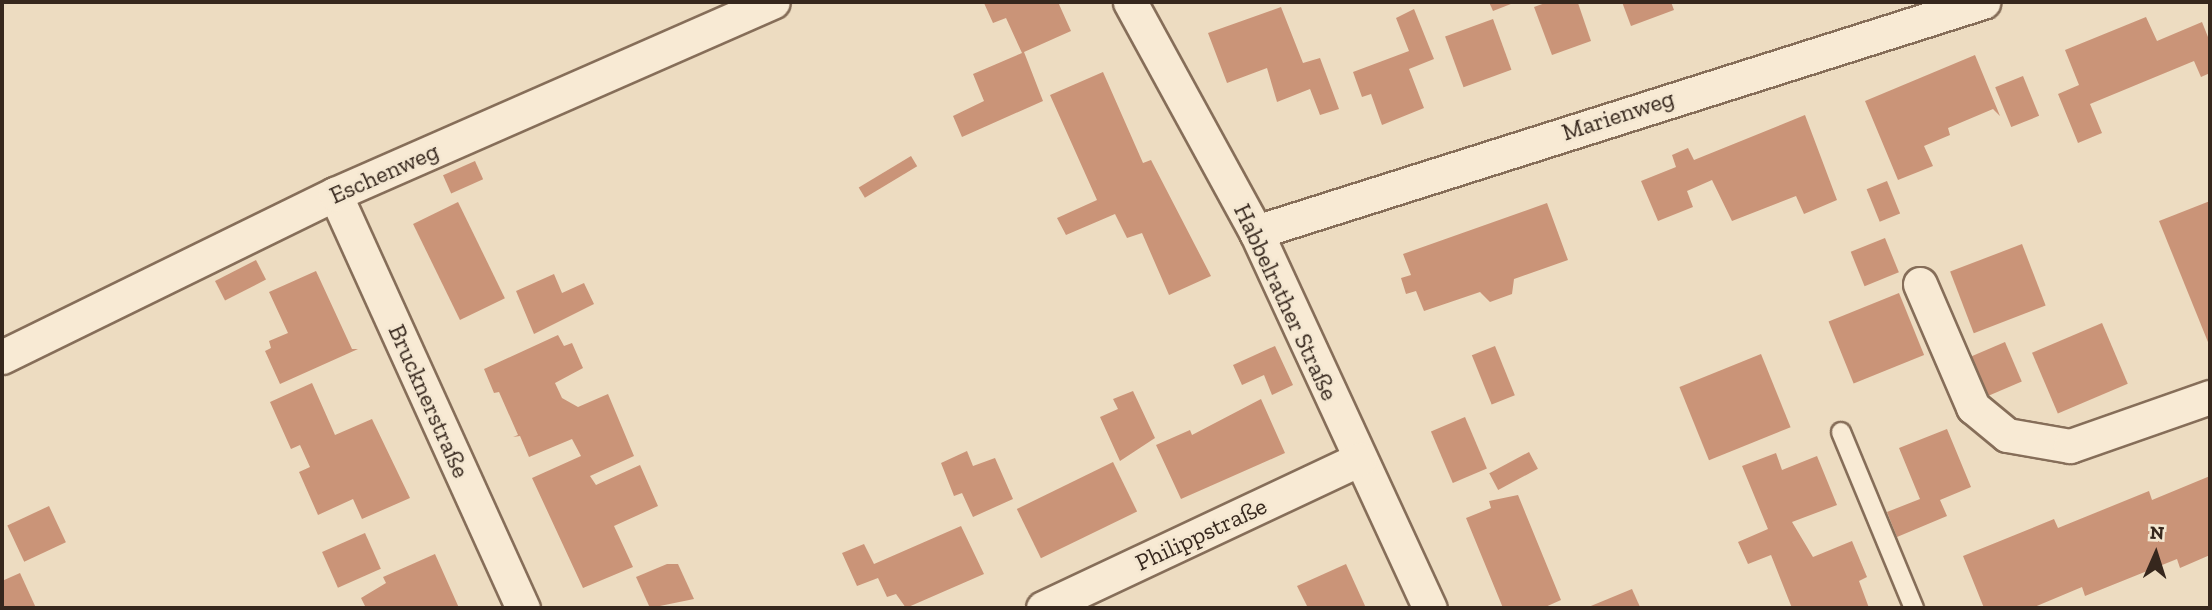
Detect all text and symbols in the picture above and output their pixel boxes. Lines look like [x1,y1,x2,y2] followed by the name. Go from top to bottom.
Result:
[1558,83,1678,147] street label: Marienweg
[325,136,443,210] street label: Eschenweg
[1228,199,1344,405] street label: Habbelrather Straße
[382,320,476,482] street label: Brucknerstraße
[1131,491,1271,577] street label: Philippstraße
[2121,519,2191,589] north arrow
[2149,521,2165,544] text: N

